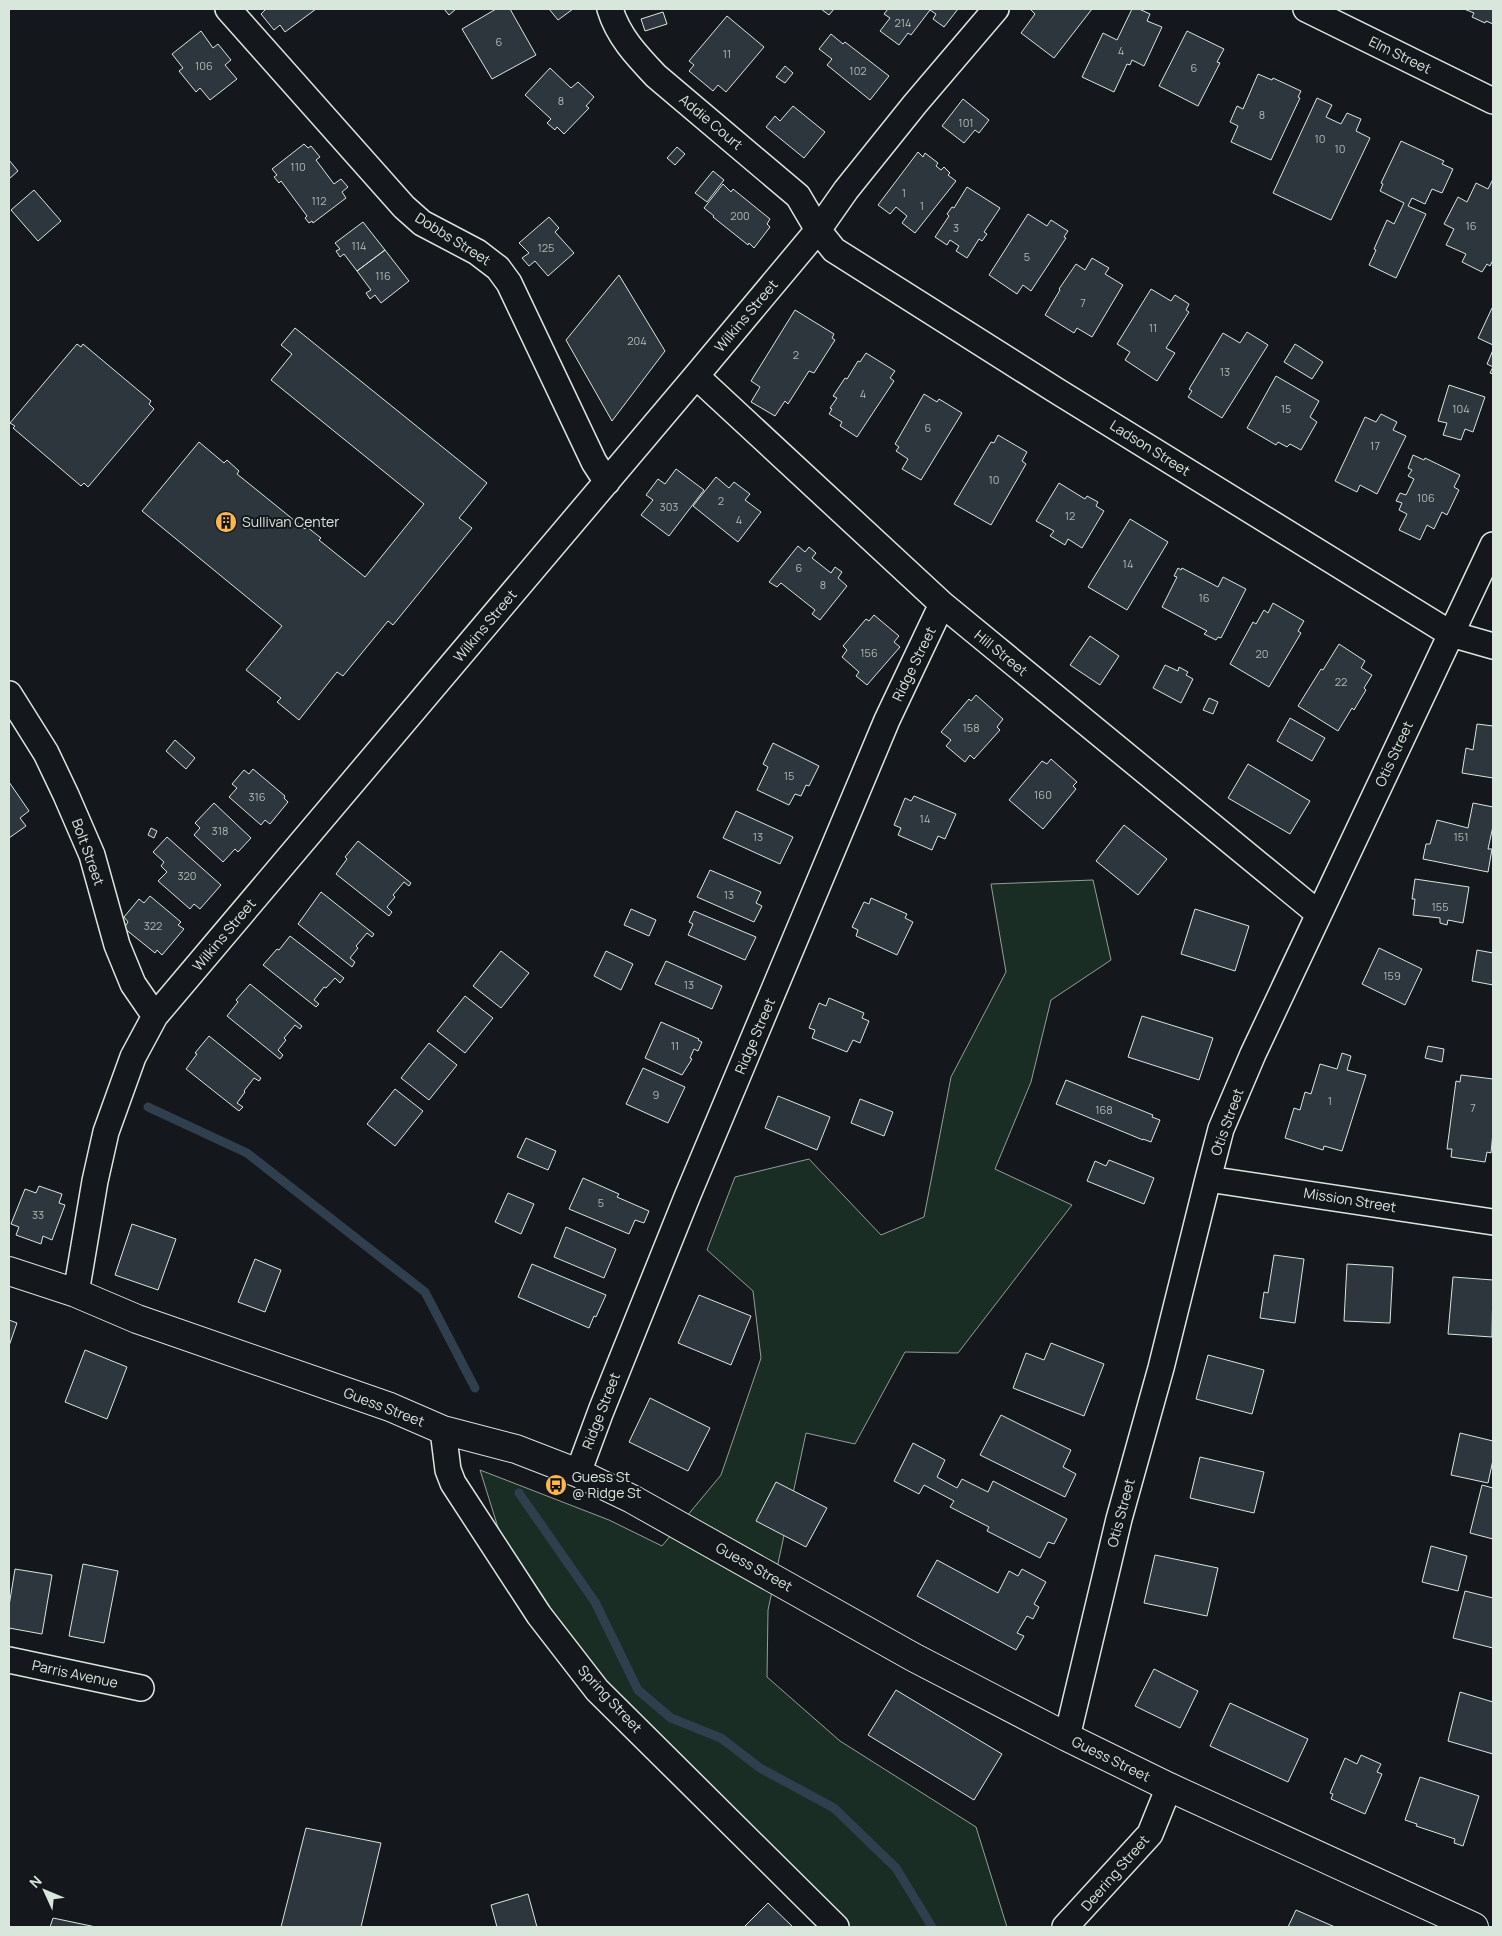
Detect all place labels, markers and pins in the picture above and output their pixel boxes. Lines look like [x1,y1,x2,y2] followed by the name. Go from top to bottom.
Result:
[214,510,238,534] building icon: Sullivan Center
[242,512,339,531] place label: Sullivan Center
[572,1467,642,1502] place label: Guess St @ Ridge St
[544,1473,568,1497] bus stop icon: Guess St @ Ridge St

